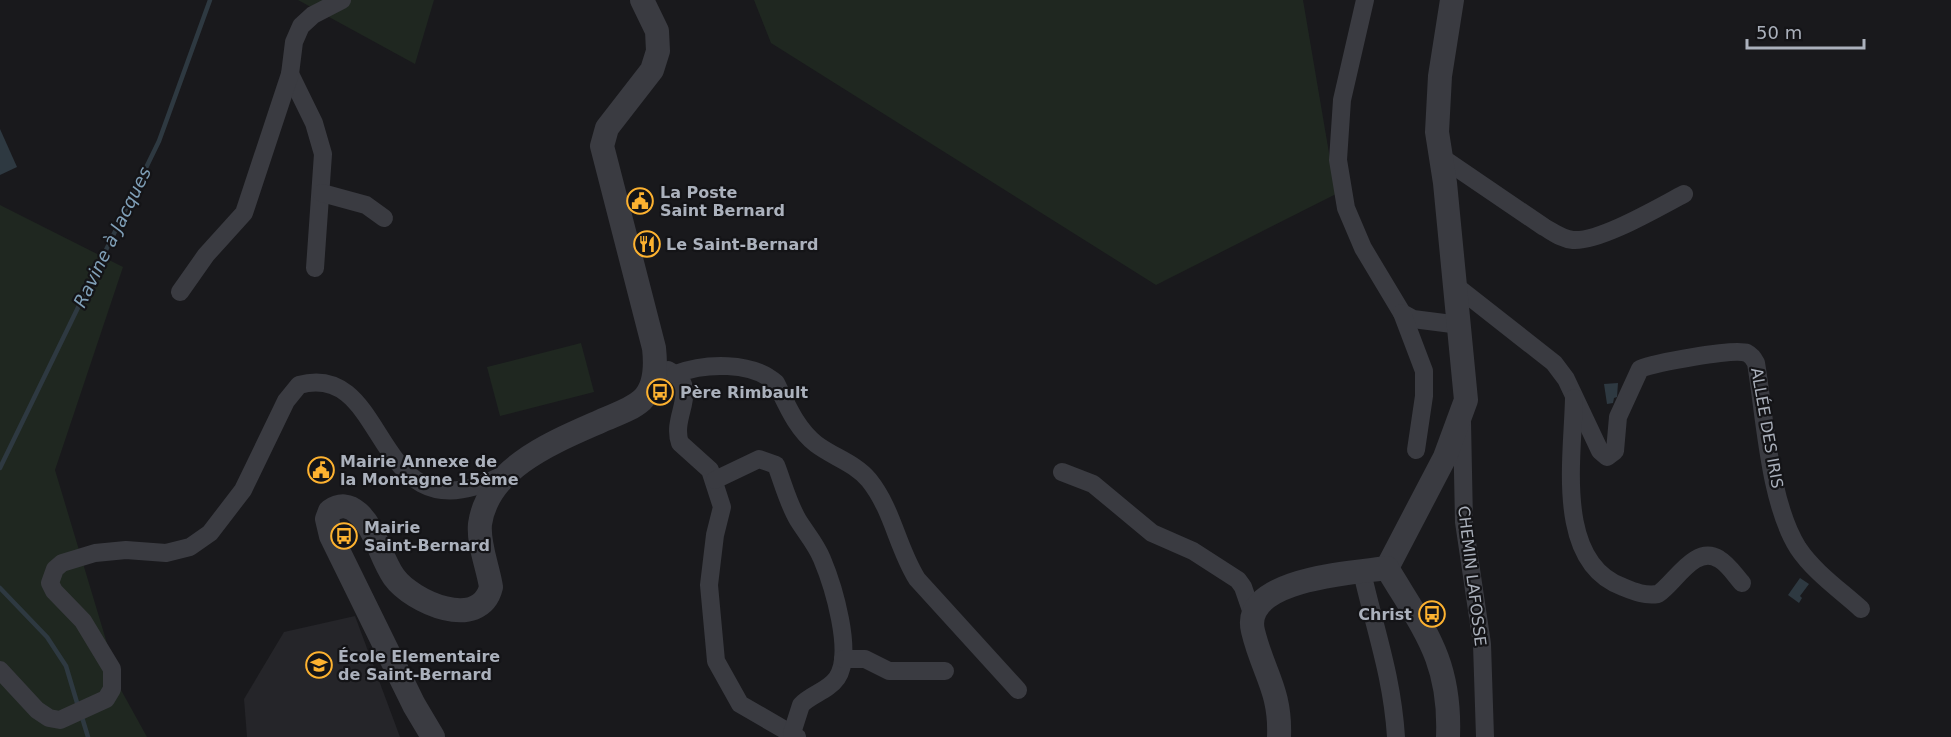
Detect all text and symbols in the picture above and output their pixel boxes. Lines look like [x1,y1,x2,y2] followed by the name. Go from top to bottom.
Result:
[1747,12,1864,50] scale bar
[1756,22,1802,43] text: 50 m
[69,163,155,311] water label: Ravine à Jacques
[660,183,785,220] place label: La Poste Saint Bernard
[625,186,655,216] public building icon: La Poste Saint Bernard
[632,229,662,259] restaurant icon: Le Saint-Bernard
[666,235,819,254] place label: Le Saint-Bernard
[1747,366,1787,490] street label: ALLÉE DES IRIS
[645,377,675,407] bus stop icon: Père Rimbault
[680,383,808,402] place label: Père Rimbault
[340,452,519,489] place label: Mairie Annexe de la Montagne 15ème
[306,455,336,485] public building icon: Mairie Annexe de la Montagne 15ème
[1454,505,1490,647] street label: CHEMIN LAFOSSE
[364,518,490,555] place label: Mairie Saint-Bernard
[329,521,359,551] bus stop icon: Mairie Saint-Bernard
[1417,599,1447,629] bus stop icon: Christ
[1358,605,1412,624] place label: Christ
[338,647,500,684] place label: École Elementaire de Saint-Bernard
[304,650,334,680] school or university icon: École Elementaire de Saint-Bernard

